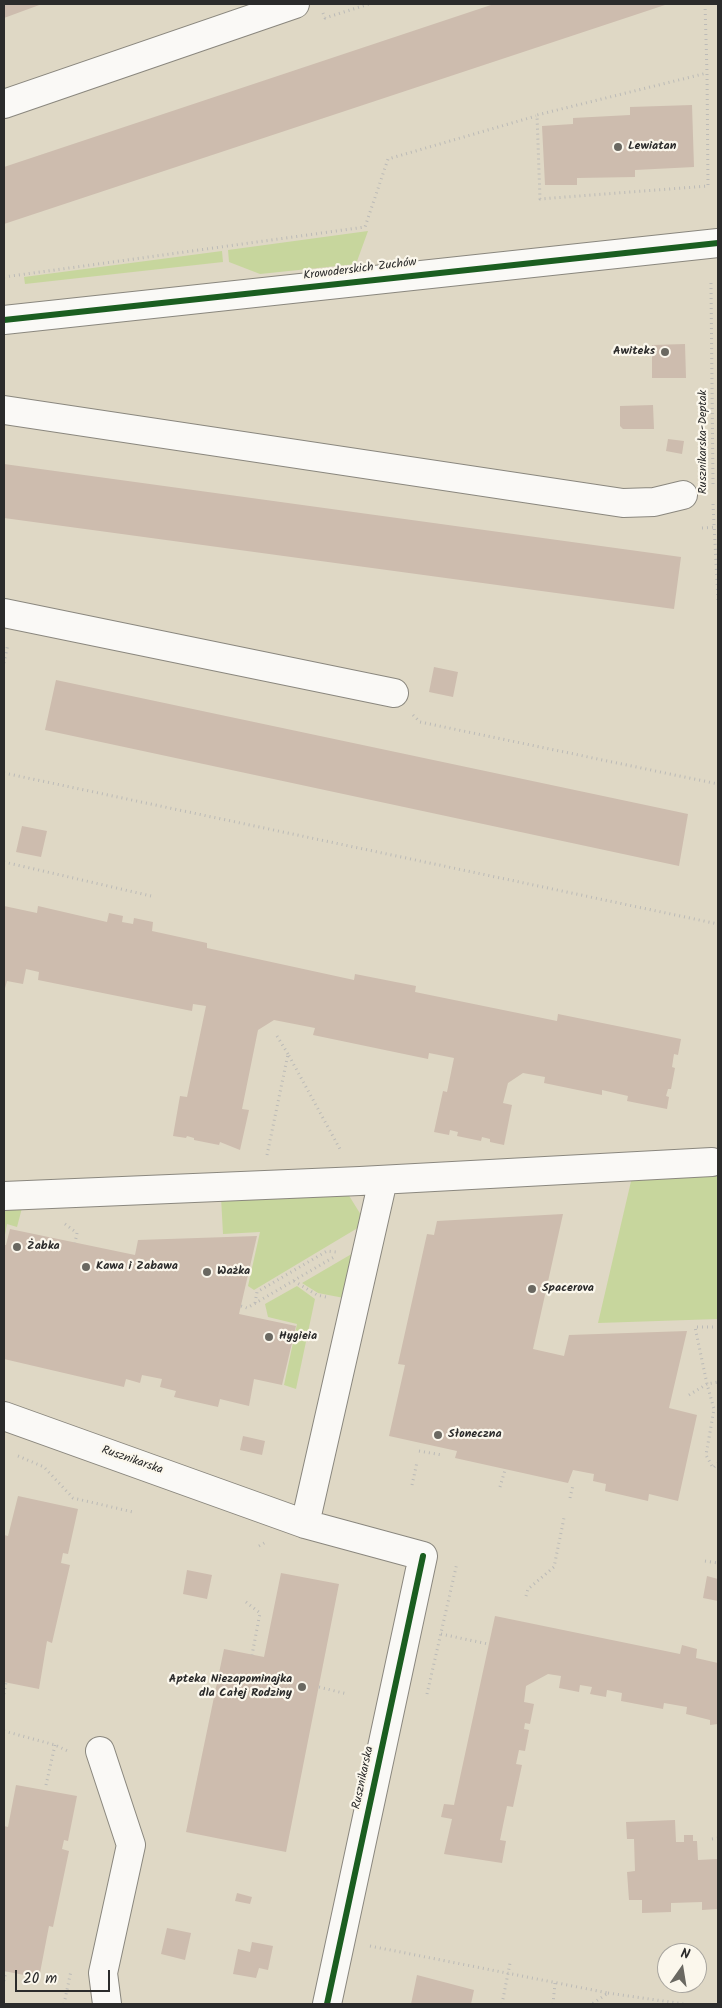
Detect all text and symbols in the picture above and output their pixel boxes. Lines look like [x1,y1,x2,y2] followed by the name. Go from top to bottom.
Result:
[628,140,676,154] place label: Lewiatan
[612,141,624,153] marker: Lewiatan
[303,256,417,284] street label: Krowoderskich Zuchów
[613,345,655,359] place label: Awiteks
[659,346,671,358] marker: Awiteks
[697,390,711,494] street label: Rusznikarska-Deptak
[27,1240,60,1254] place label: Żabka
[11,1241,23,1253] marker: Żabka
[96,1260,178,1274] place label: Kawa i Zabawa
[80,1261,92,1273] marker: Kawa i Zabawa
[217,1265,250,1279] place label: Ważka
[201,1266,213,1278] marker: Ważka
[542,1282,594,1296] place label: Spacerova
[526,1283,538,1295] marker: Spacerova
[279,1330,317,1344] place label: Hygieia
[263,1331,275,1343] marker: Hygieia
[448,1428,502,1442] place label: Słoneczna
[432,1429,444,1441] marker: Słoneczna
[99,1444,165,1478] street label: Rusznikarska
[169,1673,292,1701] place label: Apteka Niezapominajka dla Całej Rodziny
[296,1681,308,1693] marker: Apteka Niezapominajka dla Całej Rodziny
[350,1745,378,1811] street label: Rusznikarska
[657,1943,707,1993] north arrow
[678,1943,692,1966] text: N
[18,1960,112,1992] scale bar
[23,1967,57,1991] text: 20 m

